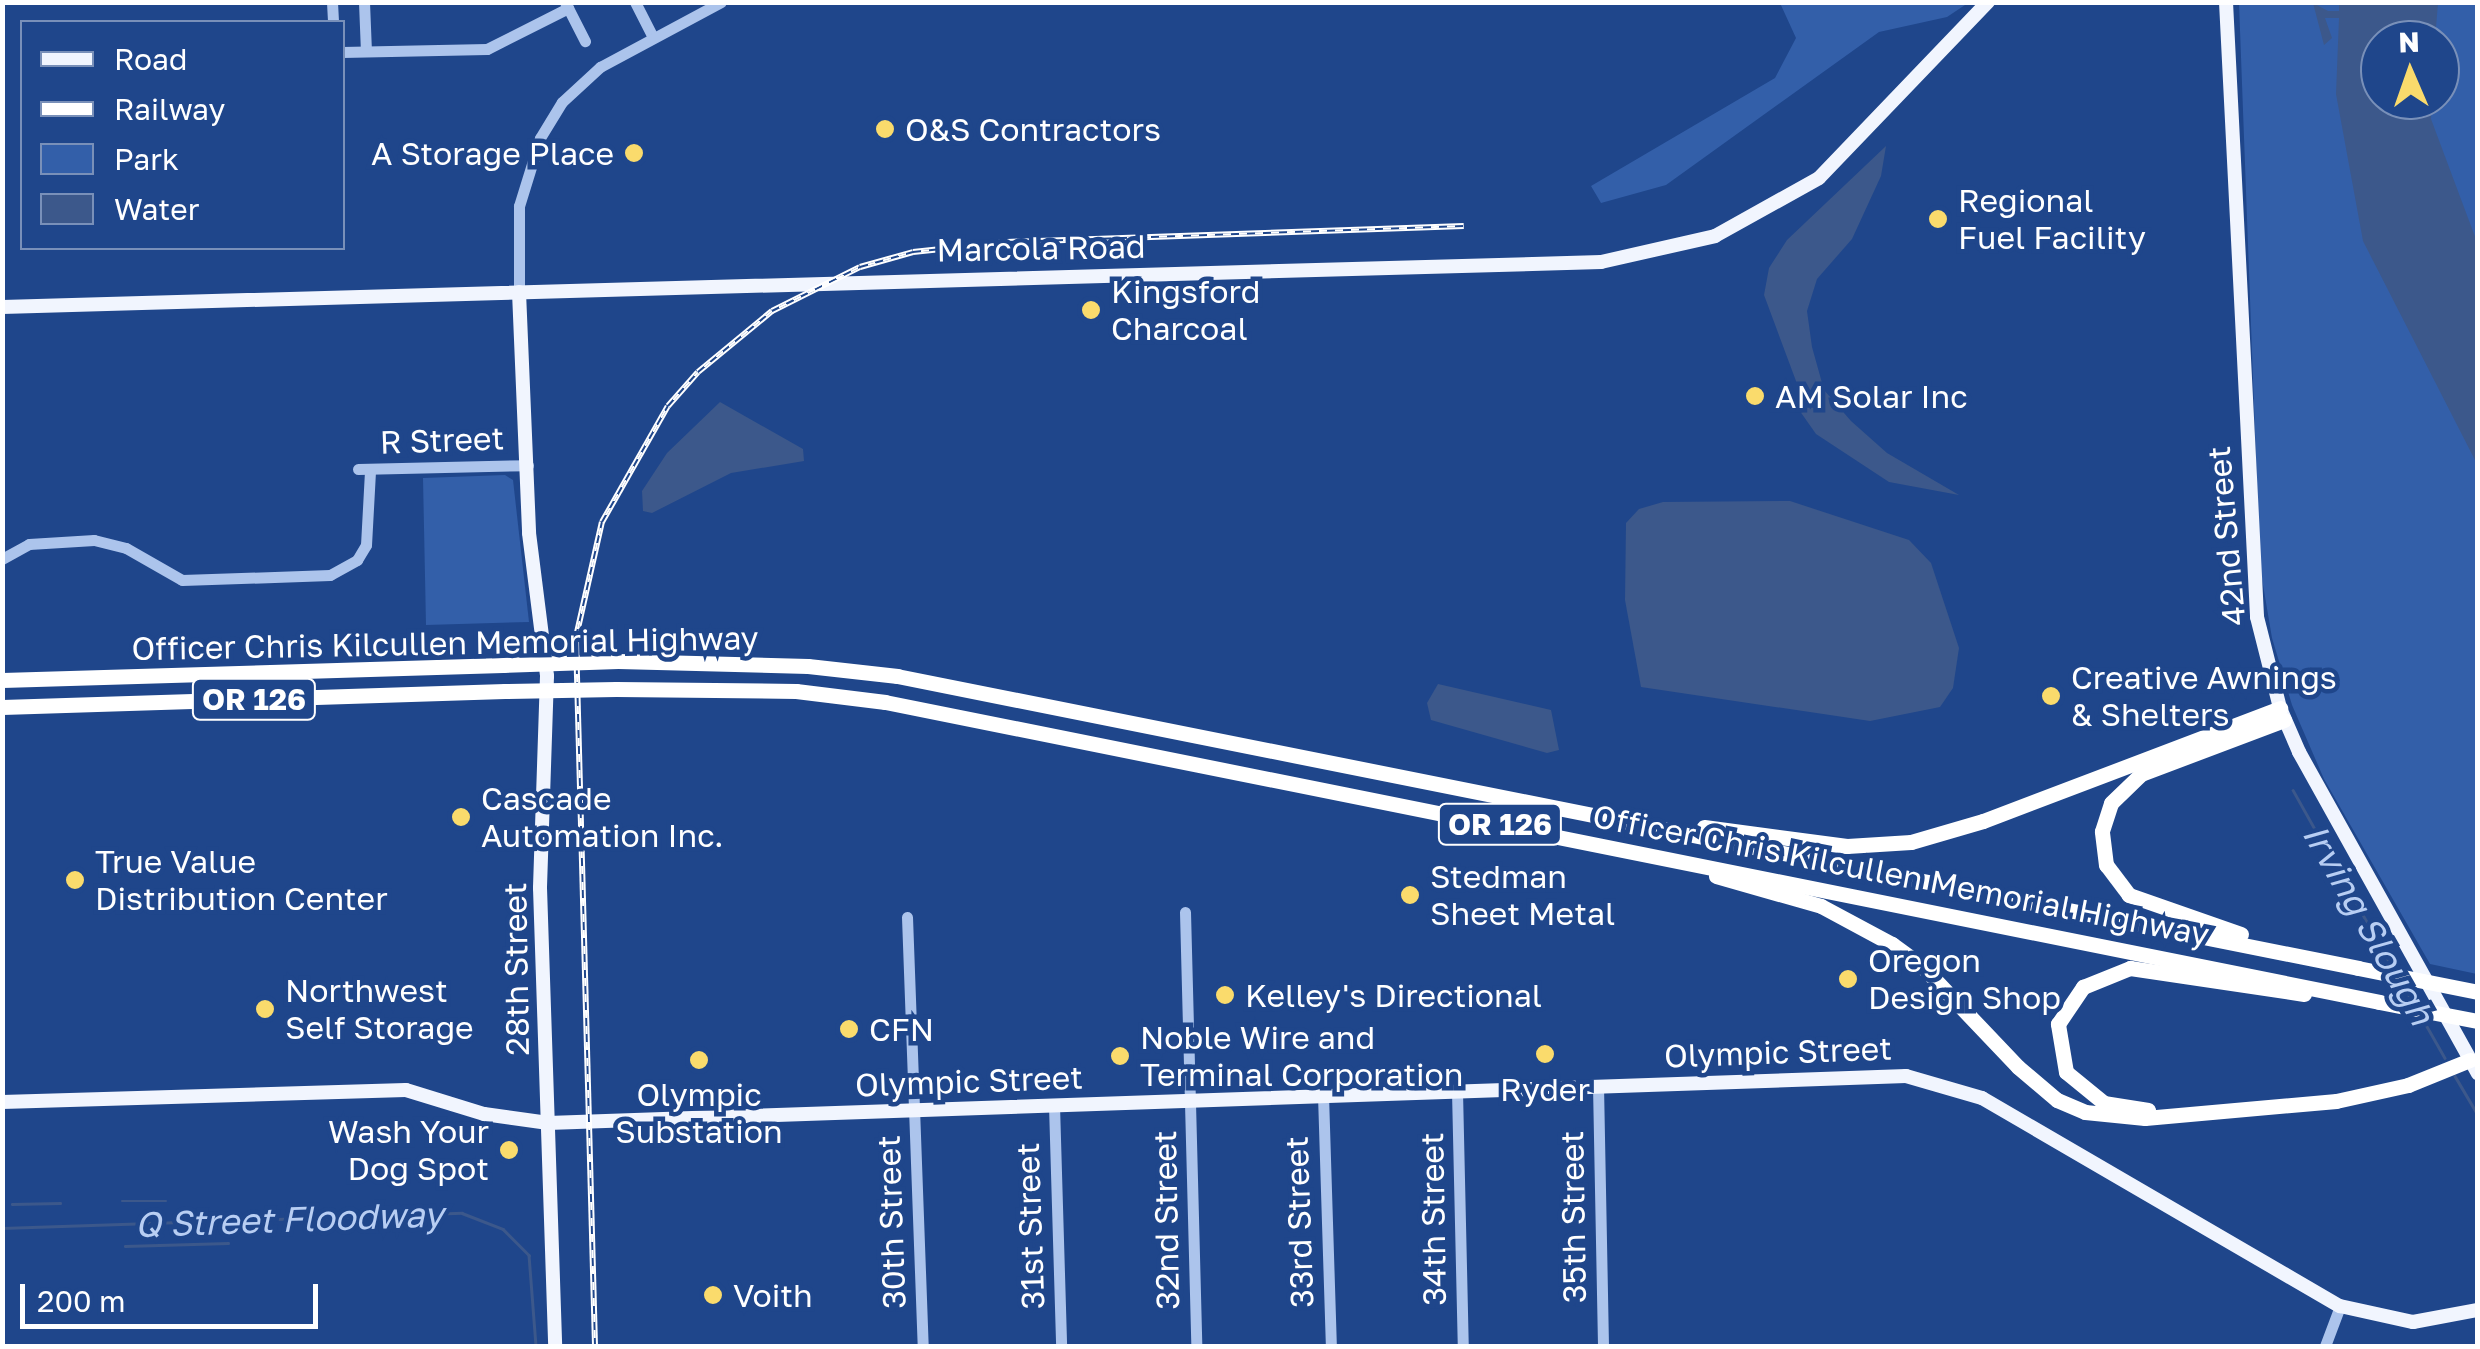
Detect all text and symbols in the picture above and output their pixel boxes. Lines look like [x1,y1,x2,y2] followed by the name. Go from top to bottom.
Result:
[20,20,345,250] legend
[2360,20,2460,120] north arrow
[2398,25,2420,58] text: N
[114,41,188,77] text: Road
[114,91,225,127] text: Railway
[905,110,1161,148] place label: O&S Contractors
[874,118,896,140] marker: O&S Contractors
[371,134,614,172] place label: A Storage Place
[114,141,179,177] text: Park
[623,142,645,164] marker: A Storage Place
[1958,182,2146,257] place label: Regional Fuel Facility
[114,191,199,227] text: Water
[1927,208,1949,230] marker: Regional Fuel Facility
[936,227,1146,269] street label: Marcola Road
[1111,273,1260,348] place label: Kingsford Charcoal
[1080,299,1102,321] marker: Kingsford Charcoal
[1775,377,1968,415] place label: AM Solar Inc
[1744,385,1766,407] marker: AM Solar Inc
[379,419,505,461] street label: R Street
[2199,445,2253,627] street label: 42nd Street
[131,618,759,668] street label: Officer Chris Kilcullen Memorial Highway
[2071,659,2337,734] place label: Creative Awnings & Shelters
[192,674,316,724] road number: OR 126
[2040,685,2062,707] marker: Creative Awnings & Shelters
[481,780,724,855] place label: Cascade Automation Inc.
[1589,796,2213,954] street label: Officer Chris Kilcullen Memorial Highway
[1438,799,1562,849] road number: OR 126
[450,806,472,828] marker: Cascade Automation Inc.
[2295,816,2443,1032] water label: Irving Slough
[95,843,388,918] place label: True Value Distribution Center
[1430,858,1615,933] place label: Stedman Sheet Metal
[64,869,86,891] marker: True Value Distribution Center
[495,882,537,1056] street label: 28th Street
[1399,884,1421,906] marker: Stedman Sheet Metal
[1868,942,2061,1017] place label: Oregon Design Shop
[1837,968,1859,990] marker: Oregon Design Shop
[285,972,474,1047] place label: Northwest Self Storage
[1245,976,1542,1014] place label: Kelley's Directional
[1214,984,1236,1006] marker: Kelley's Directional
[254,998,276,1020] marker: Northwest Self Storage
[869,1010,934,1048] place label: CFN
[838,1018,860,1040] marker: CFN
[1140,1019,1463,1094] place label: Noble Wire and Terminal Corporation
[1663,1029,1893,1075] street label: Olympic Street
[1534,1043,1556,1065] marker: Ryder
[1109,1045,1131,1067] marker: Noble Wire and Terminal Corporation
[688,1049,710,1071] marker: Olympic Substation
[854,1058,1084,1104] street label: Olympic Street
[1500,1070,1590,1108] place label: Ryder
[615,1076,783,1151] place label: Olympic Substation
[328,1113,489,1188] place label: Wash Your Dog Spot
[1145,1130,1187,1310] street label: 32nd Street
[1552,1130,1594,1304] street label: 35th Street
[1412,1132,1454,1306] street label: 34th Street
[869,1135,913,1309] street label: 30th Street
[1277,1135,1321,1309] street label: 33rd Street
[498,1139,520,1161] marker: Wash Your Dog Spot
[1008,1142,1052,1310] street label: 31st Street
[134,1193,444,1245] water label: Q Street Floodway
[25,1264,322,1326] scale bar
[733,1276,813,1314] place label: Voith
[37,1283,126,1319] text: 200 m
[702,1284,724,1306] marker: Voith

